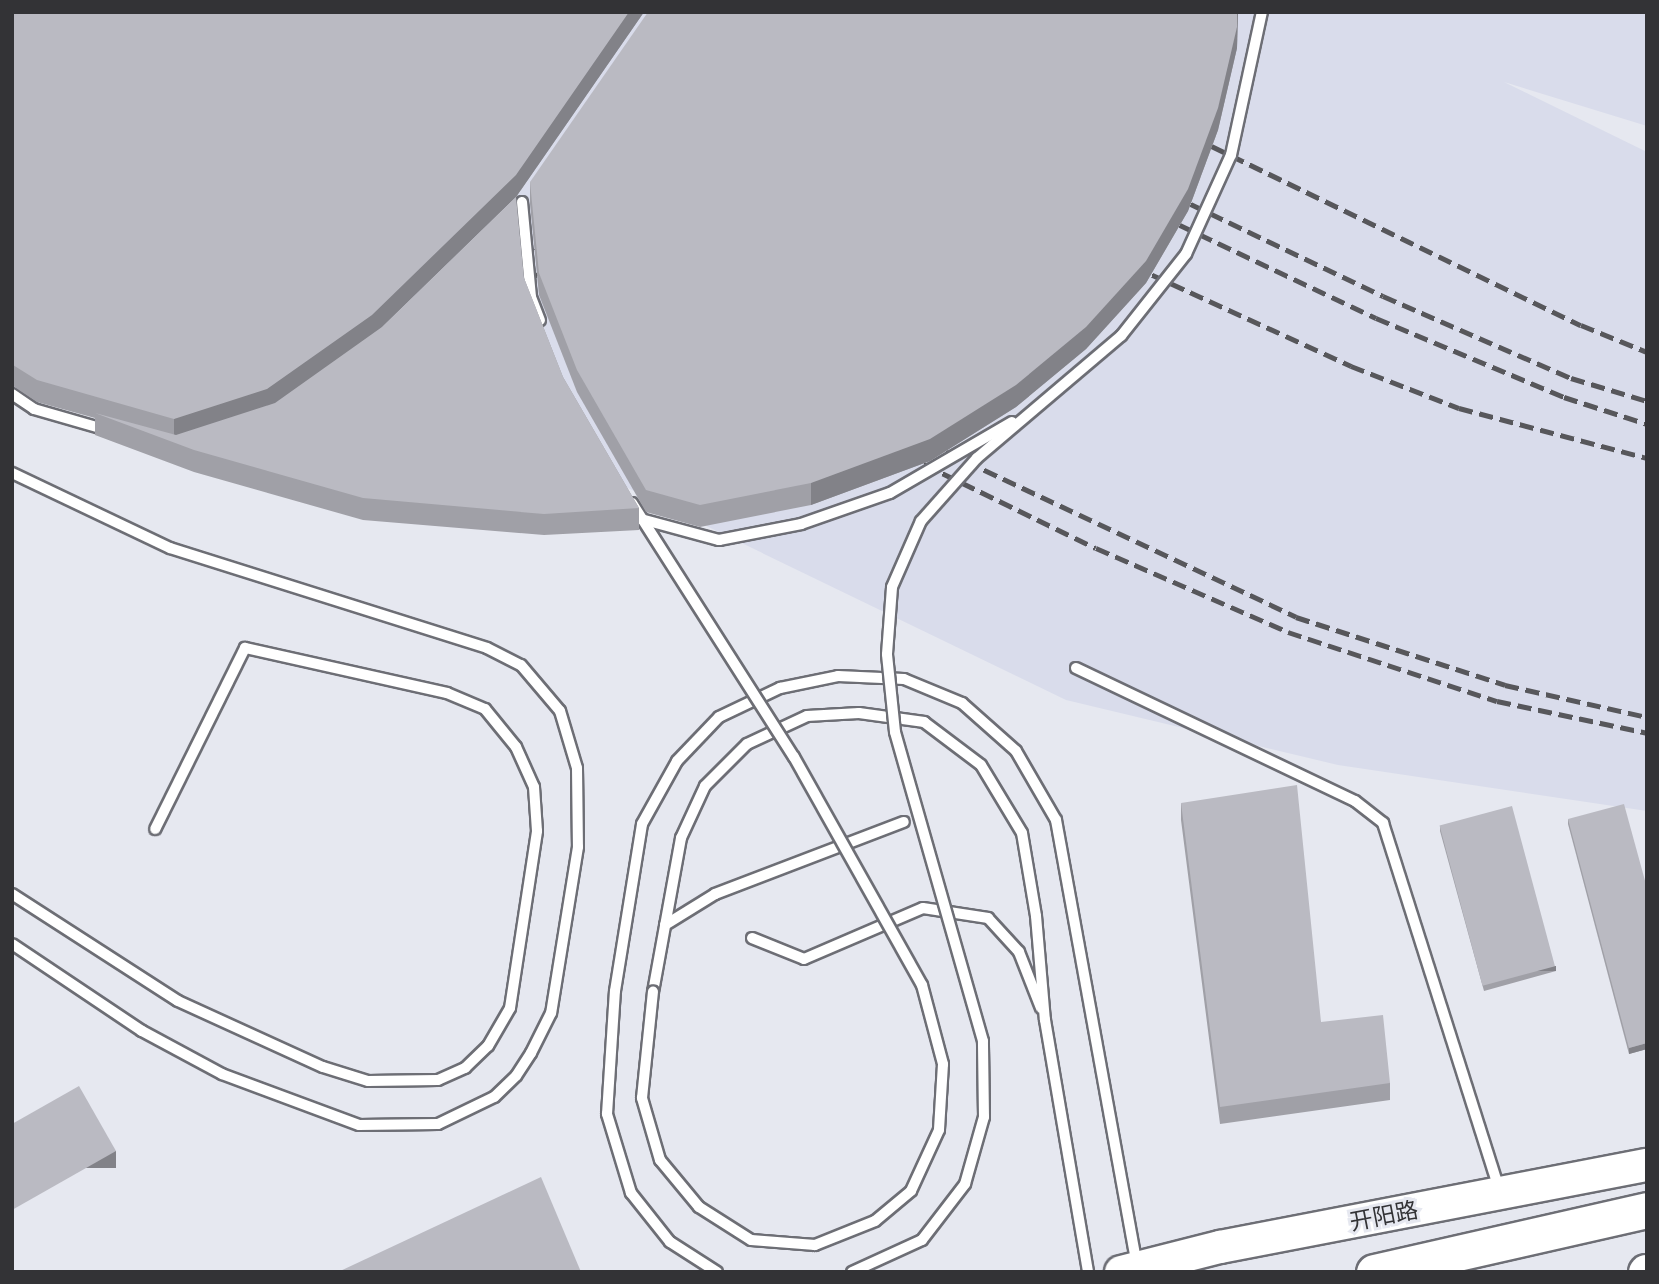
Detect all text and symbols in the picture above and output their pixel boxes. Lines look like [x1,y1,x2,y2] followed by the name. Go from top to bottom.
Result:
[1348,1196,1420,1236] street label: 开阳路

